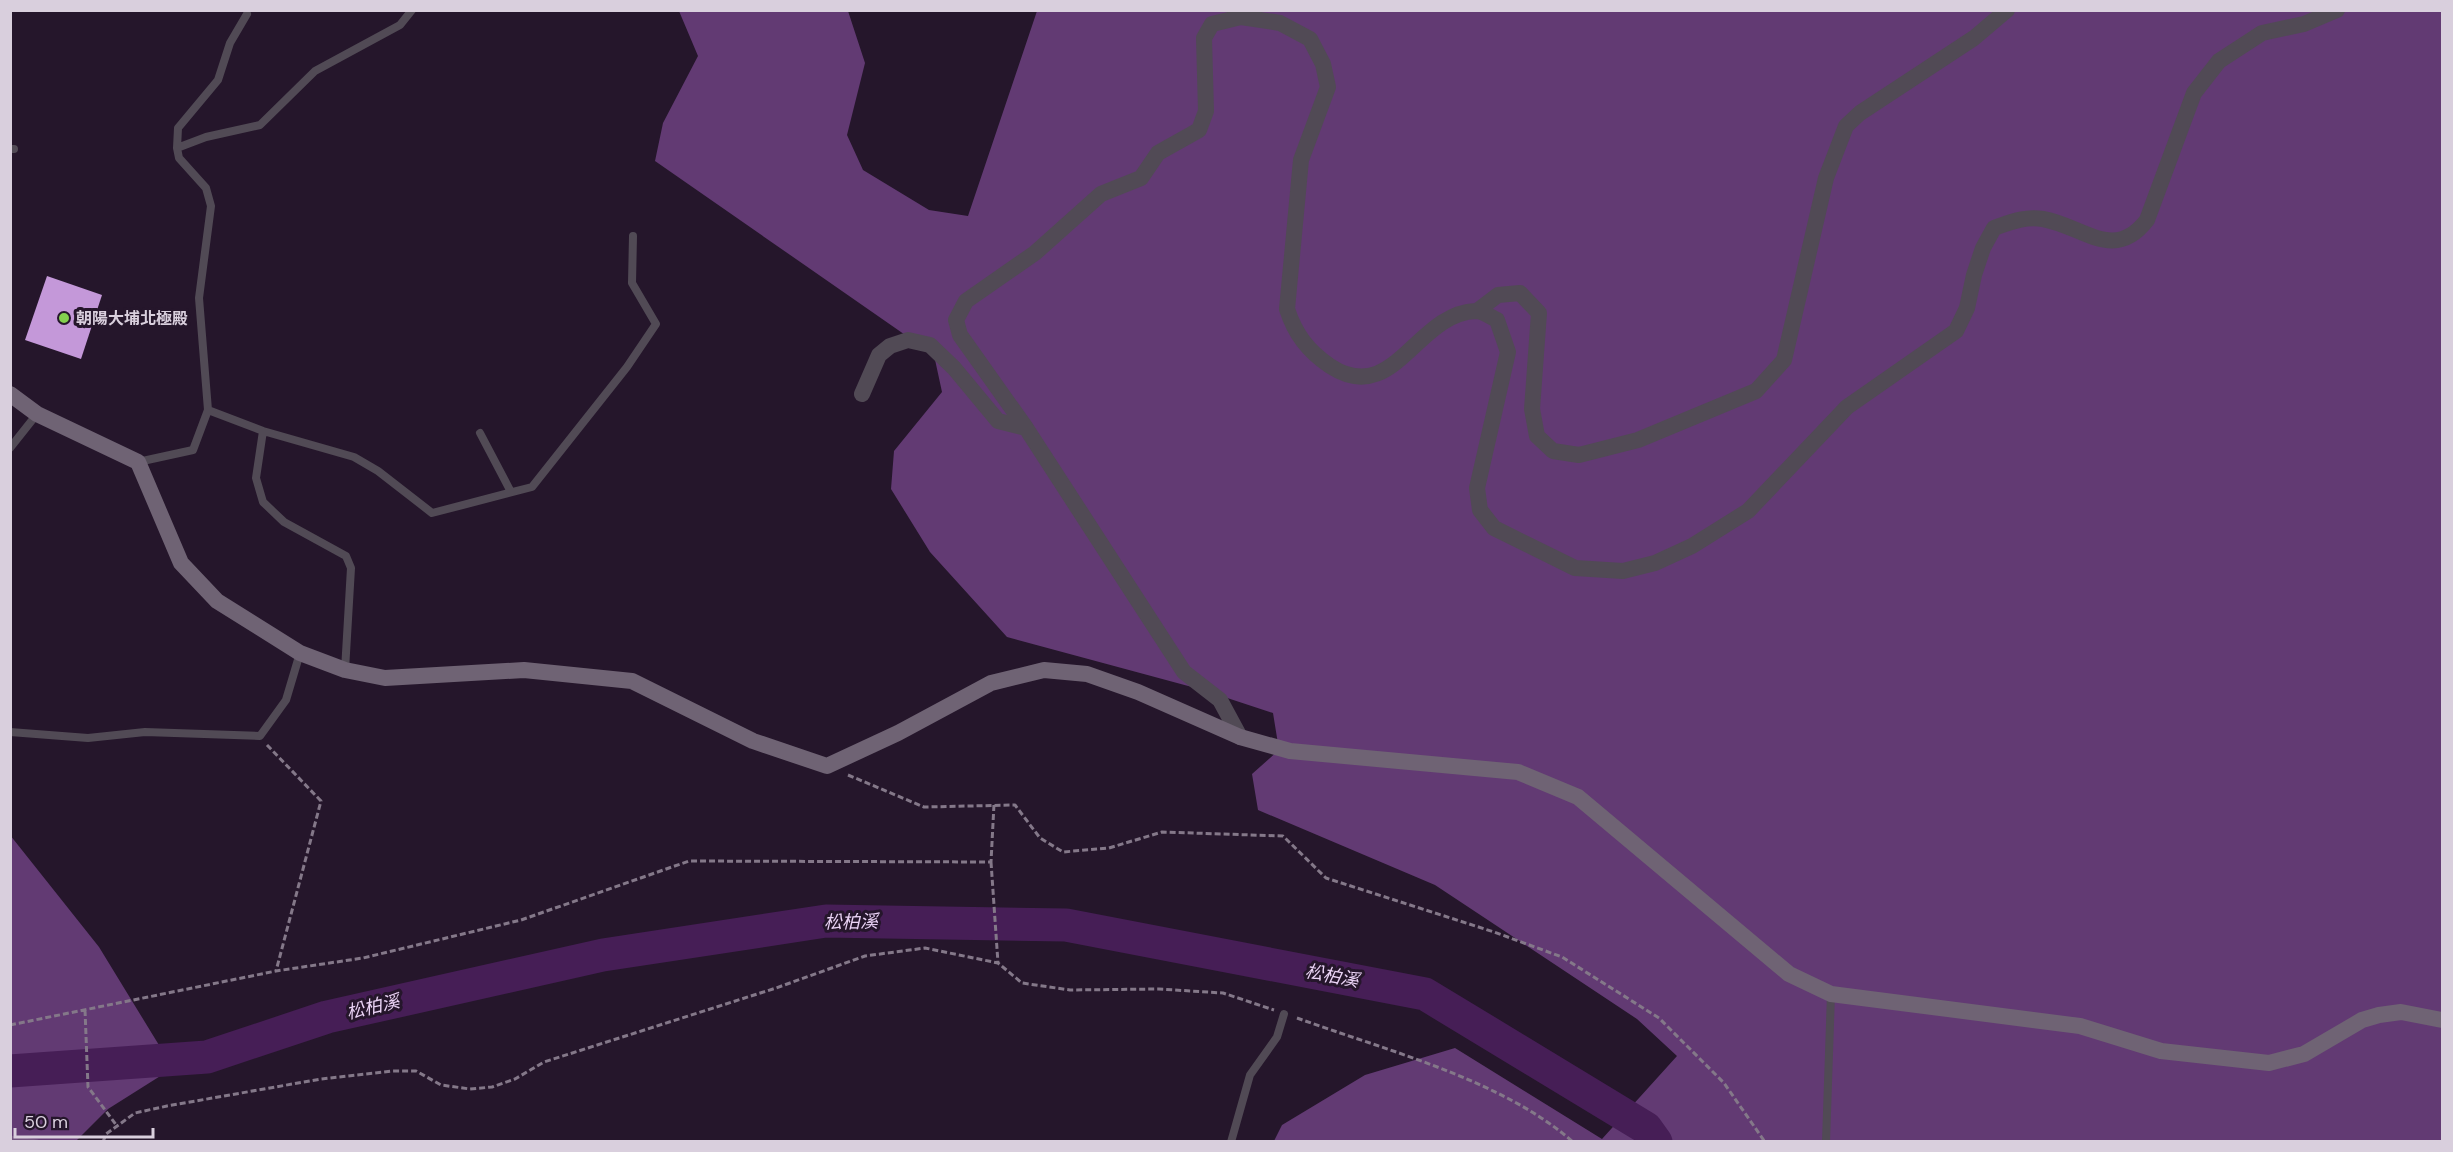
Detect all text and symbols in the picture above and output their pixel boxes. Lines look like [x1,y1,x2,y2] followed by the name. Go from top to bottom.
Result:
[76,308,188,329] place label: 朝陽大埔北極殿
[57,311,71,325] marker: 朝陽大埔北極殿
[824,909,881,934] water label: 松柏溪
[1303,959,1364,994] water label: 松柏溪
[344,989,405,1025] water label: 松柏溪
[15,1101,153,1139] scale bar
[24,1110,68,1134] text: 50 m

